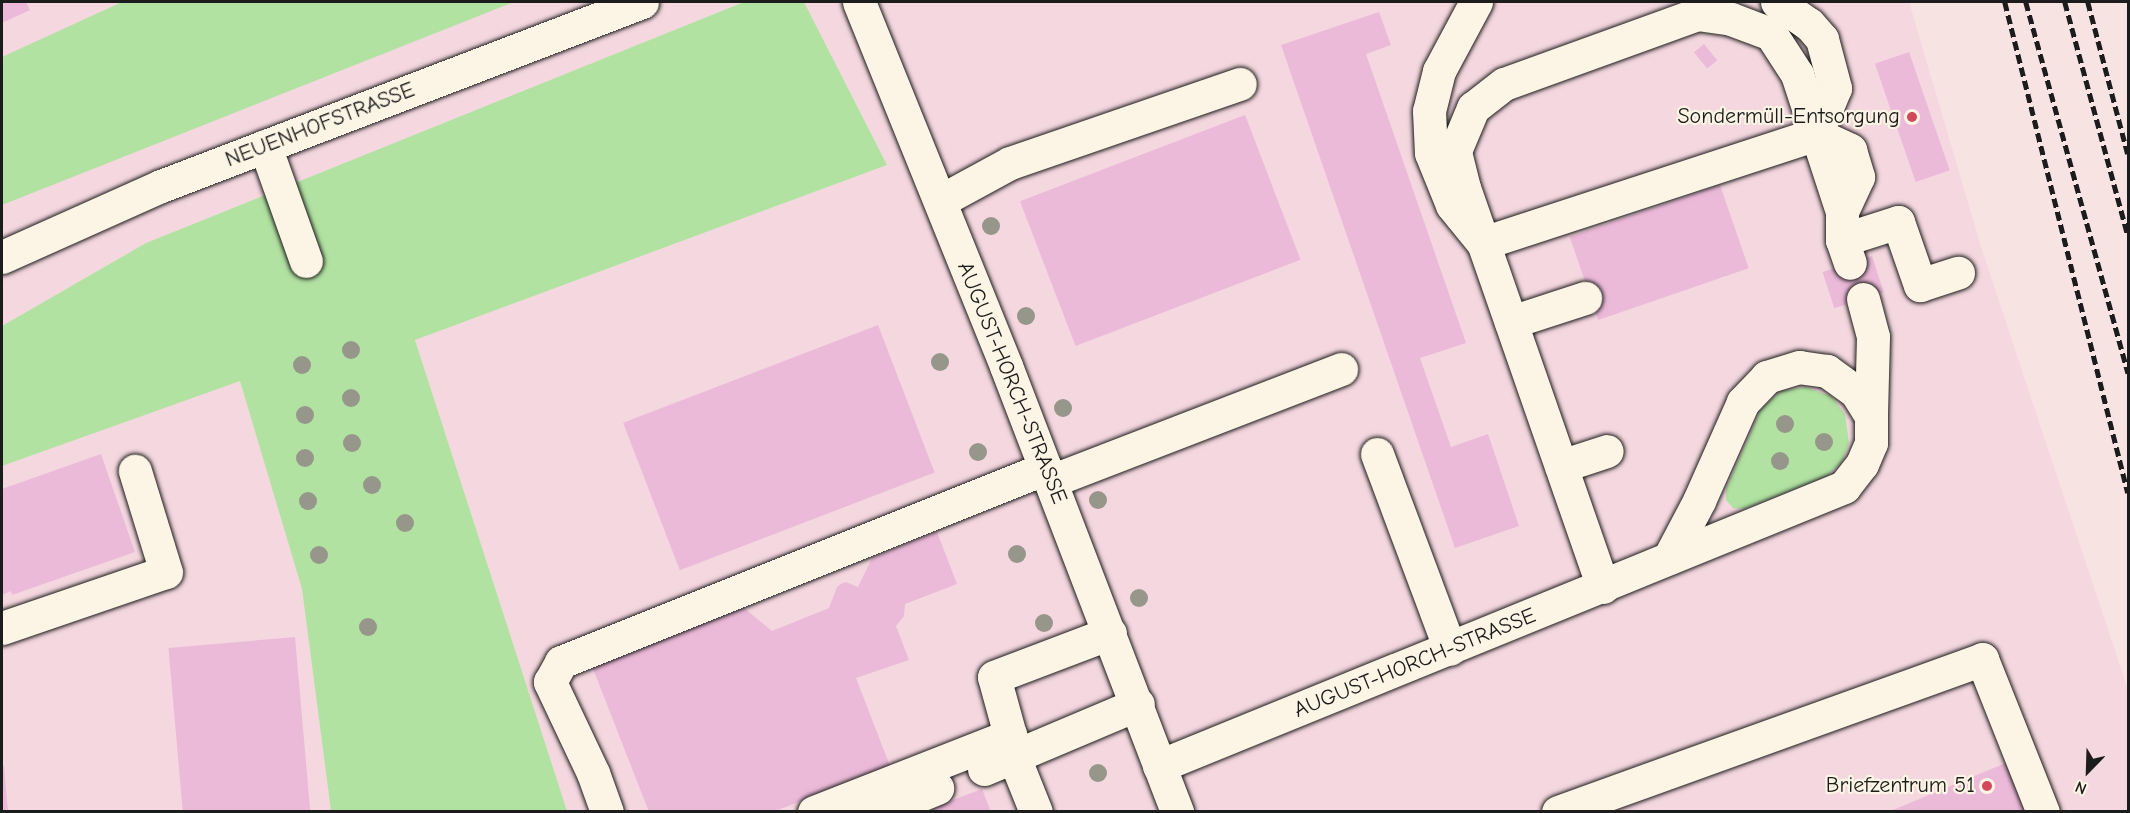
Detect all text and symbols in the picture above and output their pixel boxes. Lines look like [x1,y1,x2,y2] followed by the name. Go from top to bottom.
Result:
[222,77,418,173] street label: NEUENHOFSTRASSE
[1677,104,1900,130] place label: Sondermüll-Entsorgung
[1905,110,1919,124] marker: Sondermüll-Entsorgung
[951,258,1073,508] street label: AUGUST-HORCH-STRASSE
[1290,602,1540,724] street label: AUGUST-HORCH-STRASSE
[2058,741,2118,801] north arrow
[1826,773,1975,799] place label: Briefzentrum 51
[2073,777,2089,798] text: N
[1980,779,1994,793] marker: Briefzentrum 51

